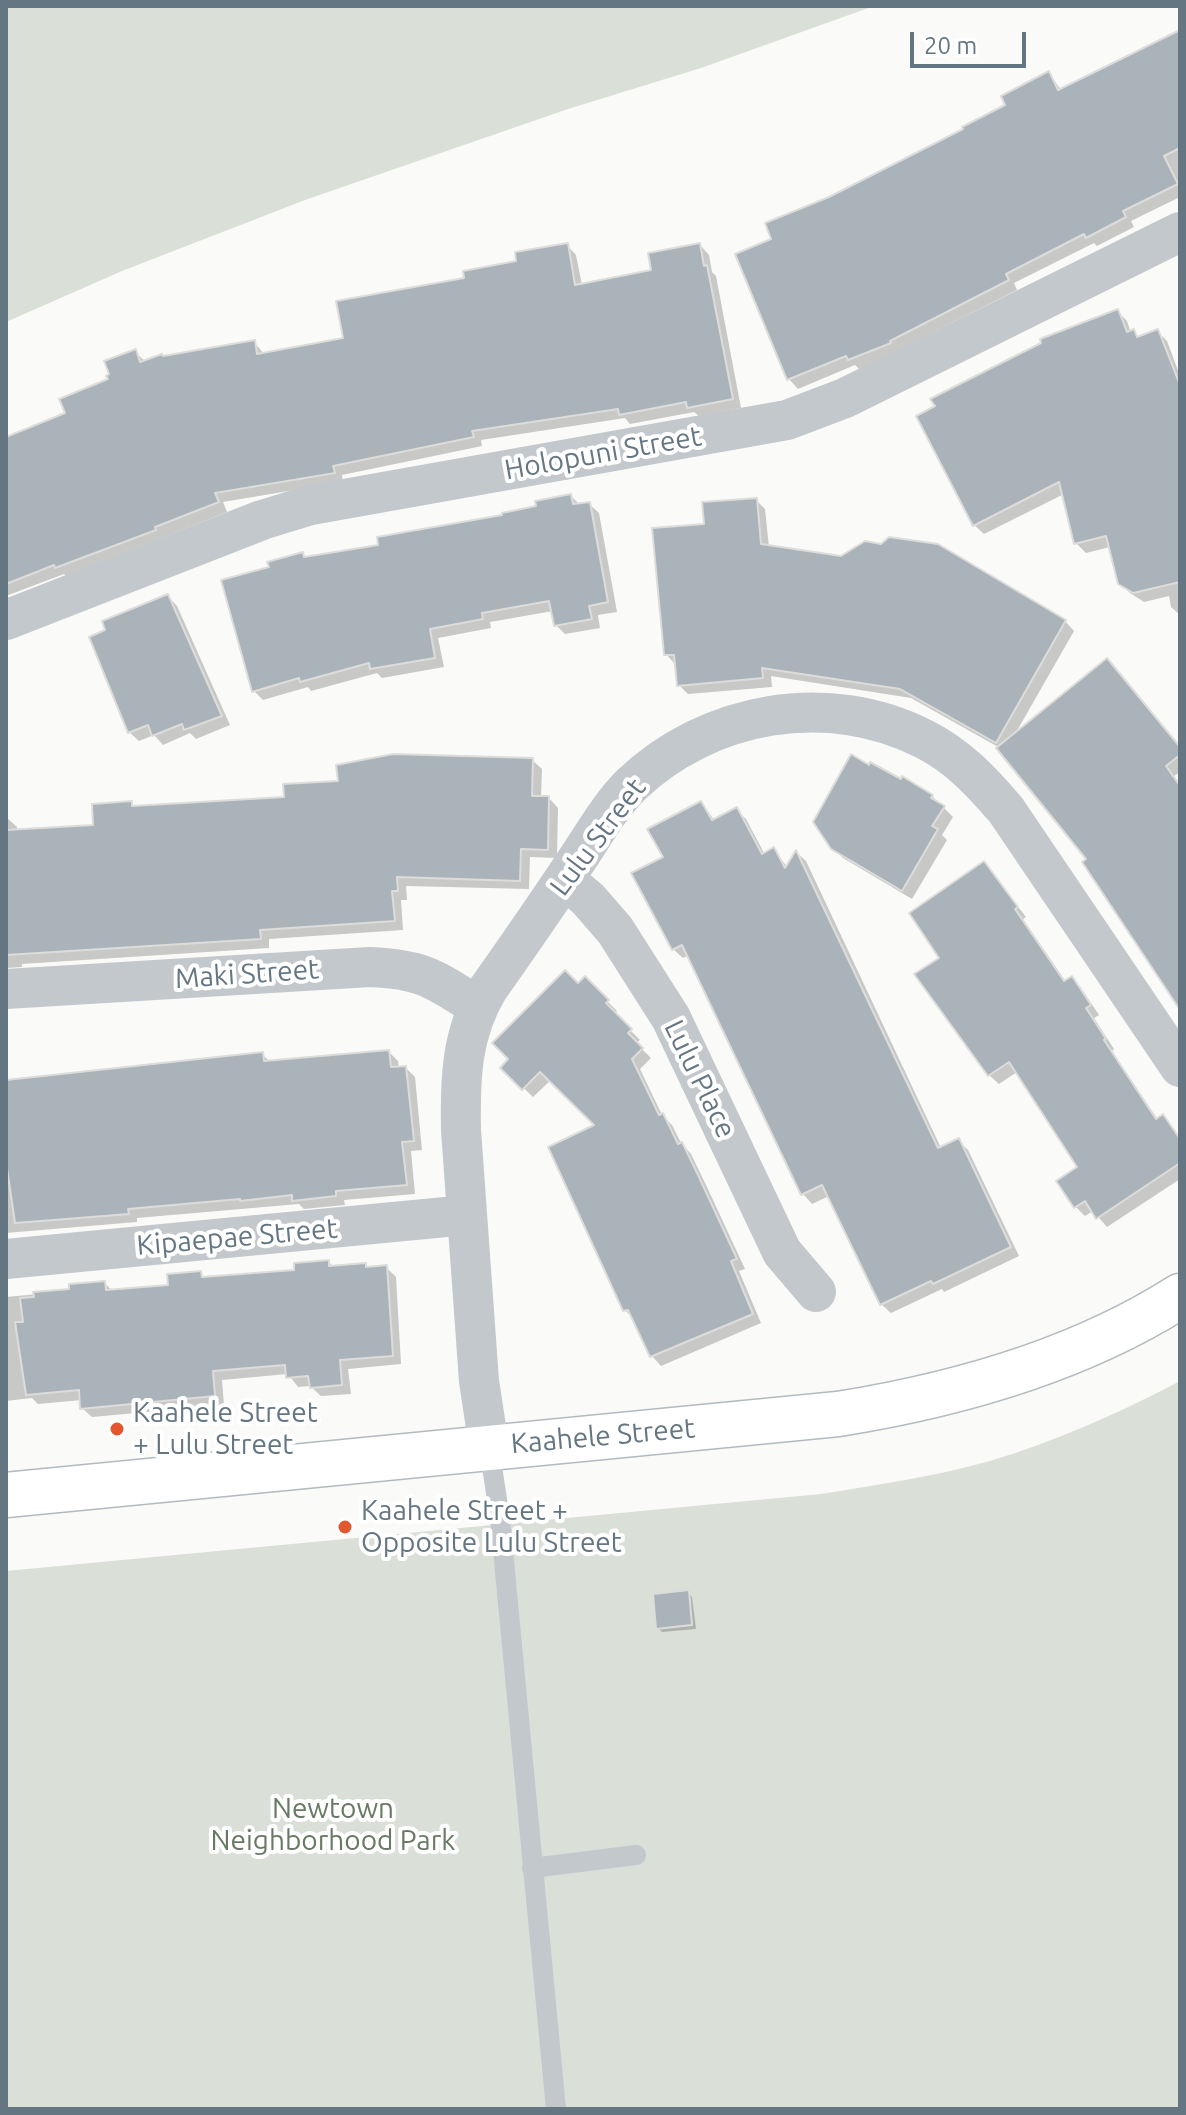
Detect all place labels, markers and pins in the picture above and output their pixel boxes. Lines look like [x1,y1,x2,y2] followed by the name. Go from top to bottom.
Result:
[133,1396,318,1462] place label: Kaahele Street + Lulu Street
[108,1420,126,1438] marker: Kaahele Street + Lulu Street
[361,1494,622,1560] place label: Kaahele Street + Opposite Lulu Street
[336,1518,354,1536] marker: Kaahele Street + Opposite Lulu Street

